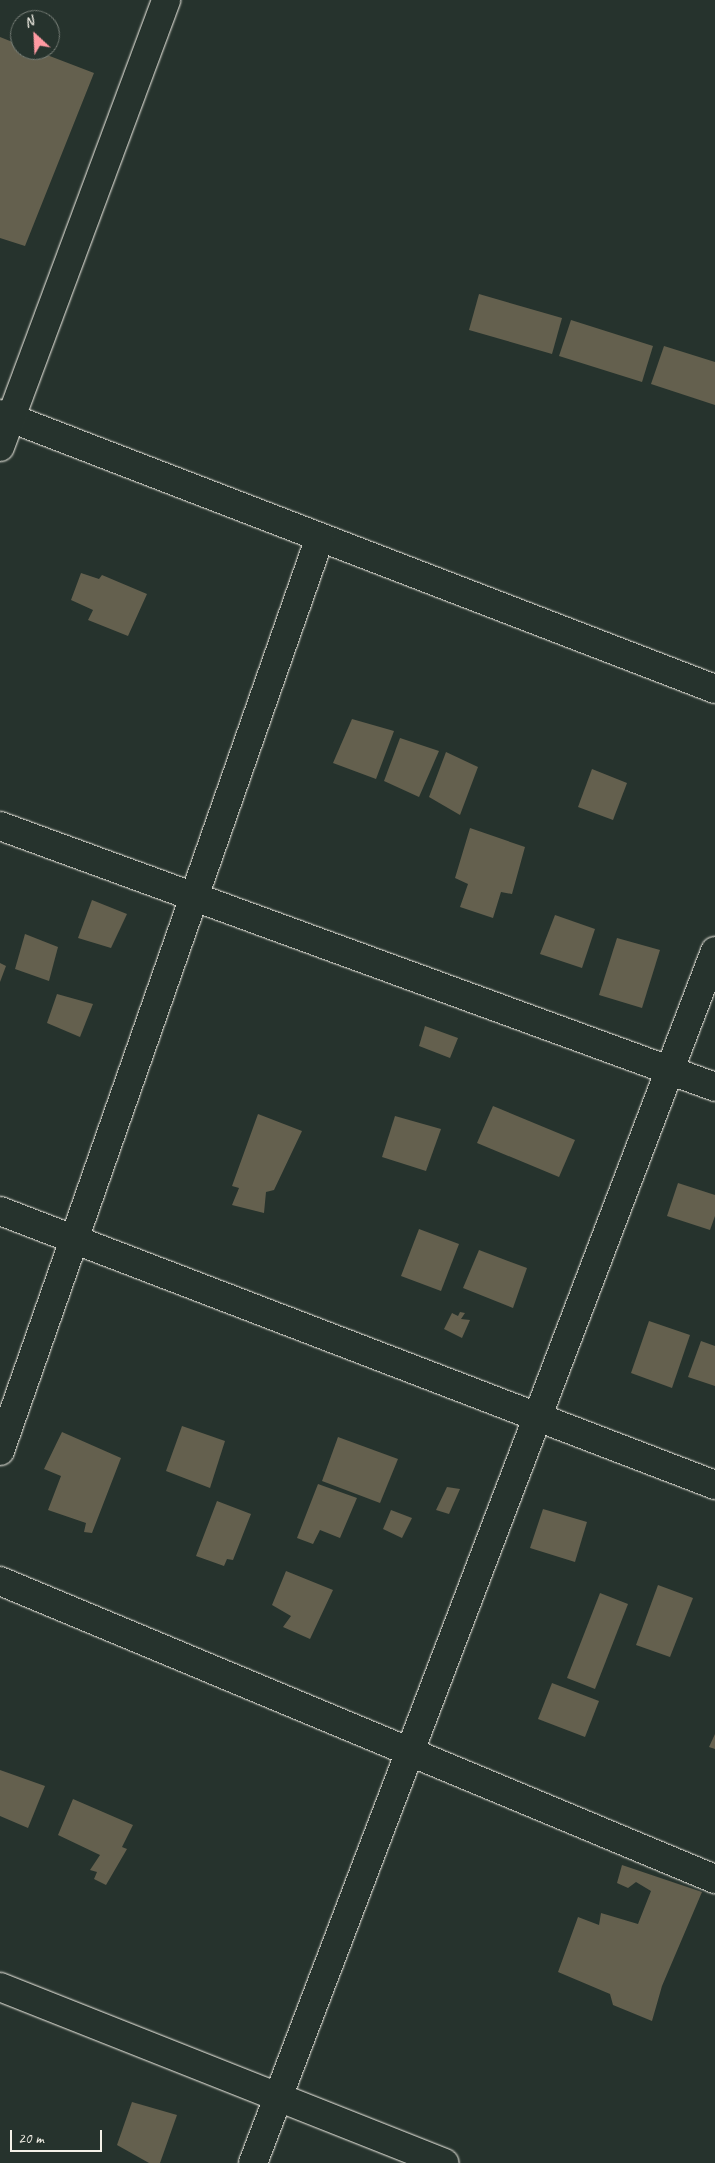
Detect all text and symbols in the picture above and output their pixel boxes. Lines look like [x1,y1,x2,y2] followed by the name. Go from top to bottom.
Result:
[10,10,60,60] north arrow
[21,12,36,31] text: N
[12,2120,105,2152] scale bar
[18,2129,44,2148] text: 20 m

